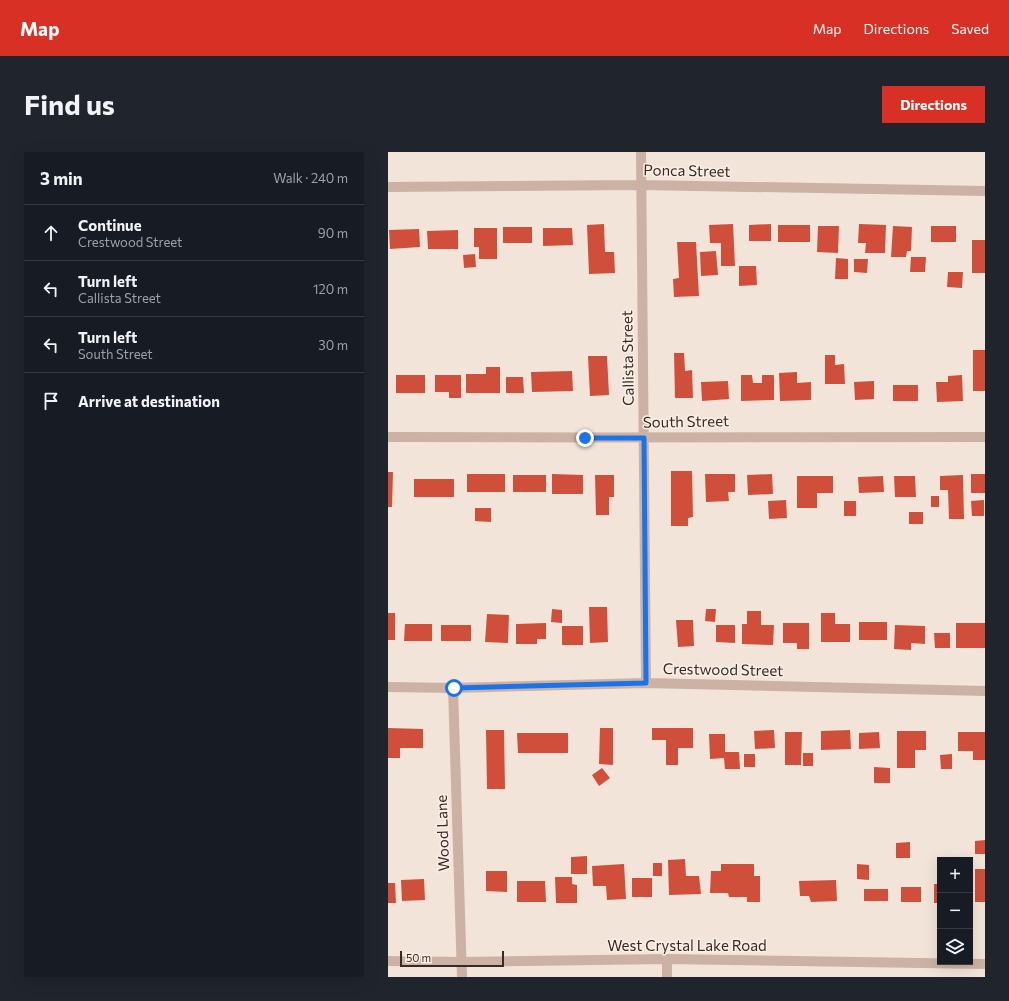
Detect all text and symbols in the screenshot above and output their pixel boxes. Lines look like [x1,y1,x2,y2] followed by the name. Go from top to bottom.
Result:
[20,17,59,40] text: Map
[813,20,842,37] text: Map
[864,20,929,37] text: Directions
[951,20,989,37] text: Saved
[882,86,985,123] button: Directions
[24,87,115,121] text: Find us
[643,160,731,180] street label: Ponca Street
[40,168,83,189] text: 3 min
[273,170,348,186] text: Walk · 240 m
[78,216,142,234] text: Continue
[40,222,62,244] icon: ahead
[318,225,348,241] text: 90 m
[78,234,182,250] text: Crestwood Street
[78,272,137,290] text: Turn left
[40,278,62,300] icon: left
[313,281,348,297] text: 120 m
[78,290,161,306] text: Callista Street
[617,310,637,406] street label: Callista Street
[78,328,137,346] text: Turn left
[40,334,62,356] icon: left
[318,337,348,353] text: 30 m
[78,346,153,362] text: South Street
[40,390,62,412] icon: arrive
[78,392,220,410] text: Arrive at destination
[643,411,729,431] street label: South Street
[576,429,594,447] route end
[663,659,783,679] street label: Crestwood Street
[445,679,463,697] route start
[432,794,452,872] street label: Wood Lane
[937,857,973,965] map controls
[937,857,973,893] button: +
[937,893,973,929] button: −
[937,929,973,965] button: layers
[607,936,767,954] street label: West Crystal Lake Road
[400,949,504,968] scale bar
[406,951,431,964] text: 50 m

